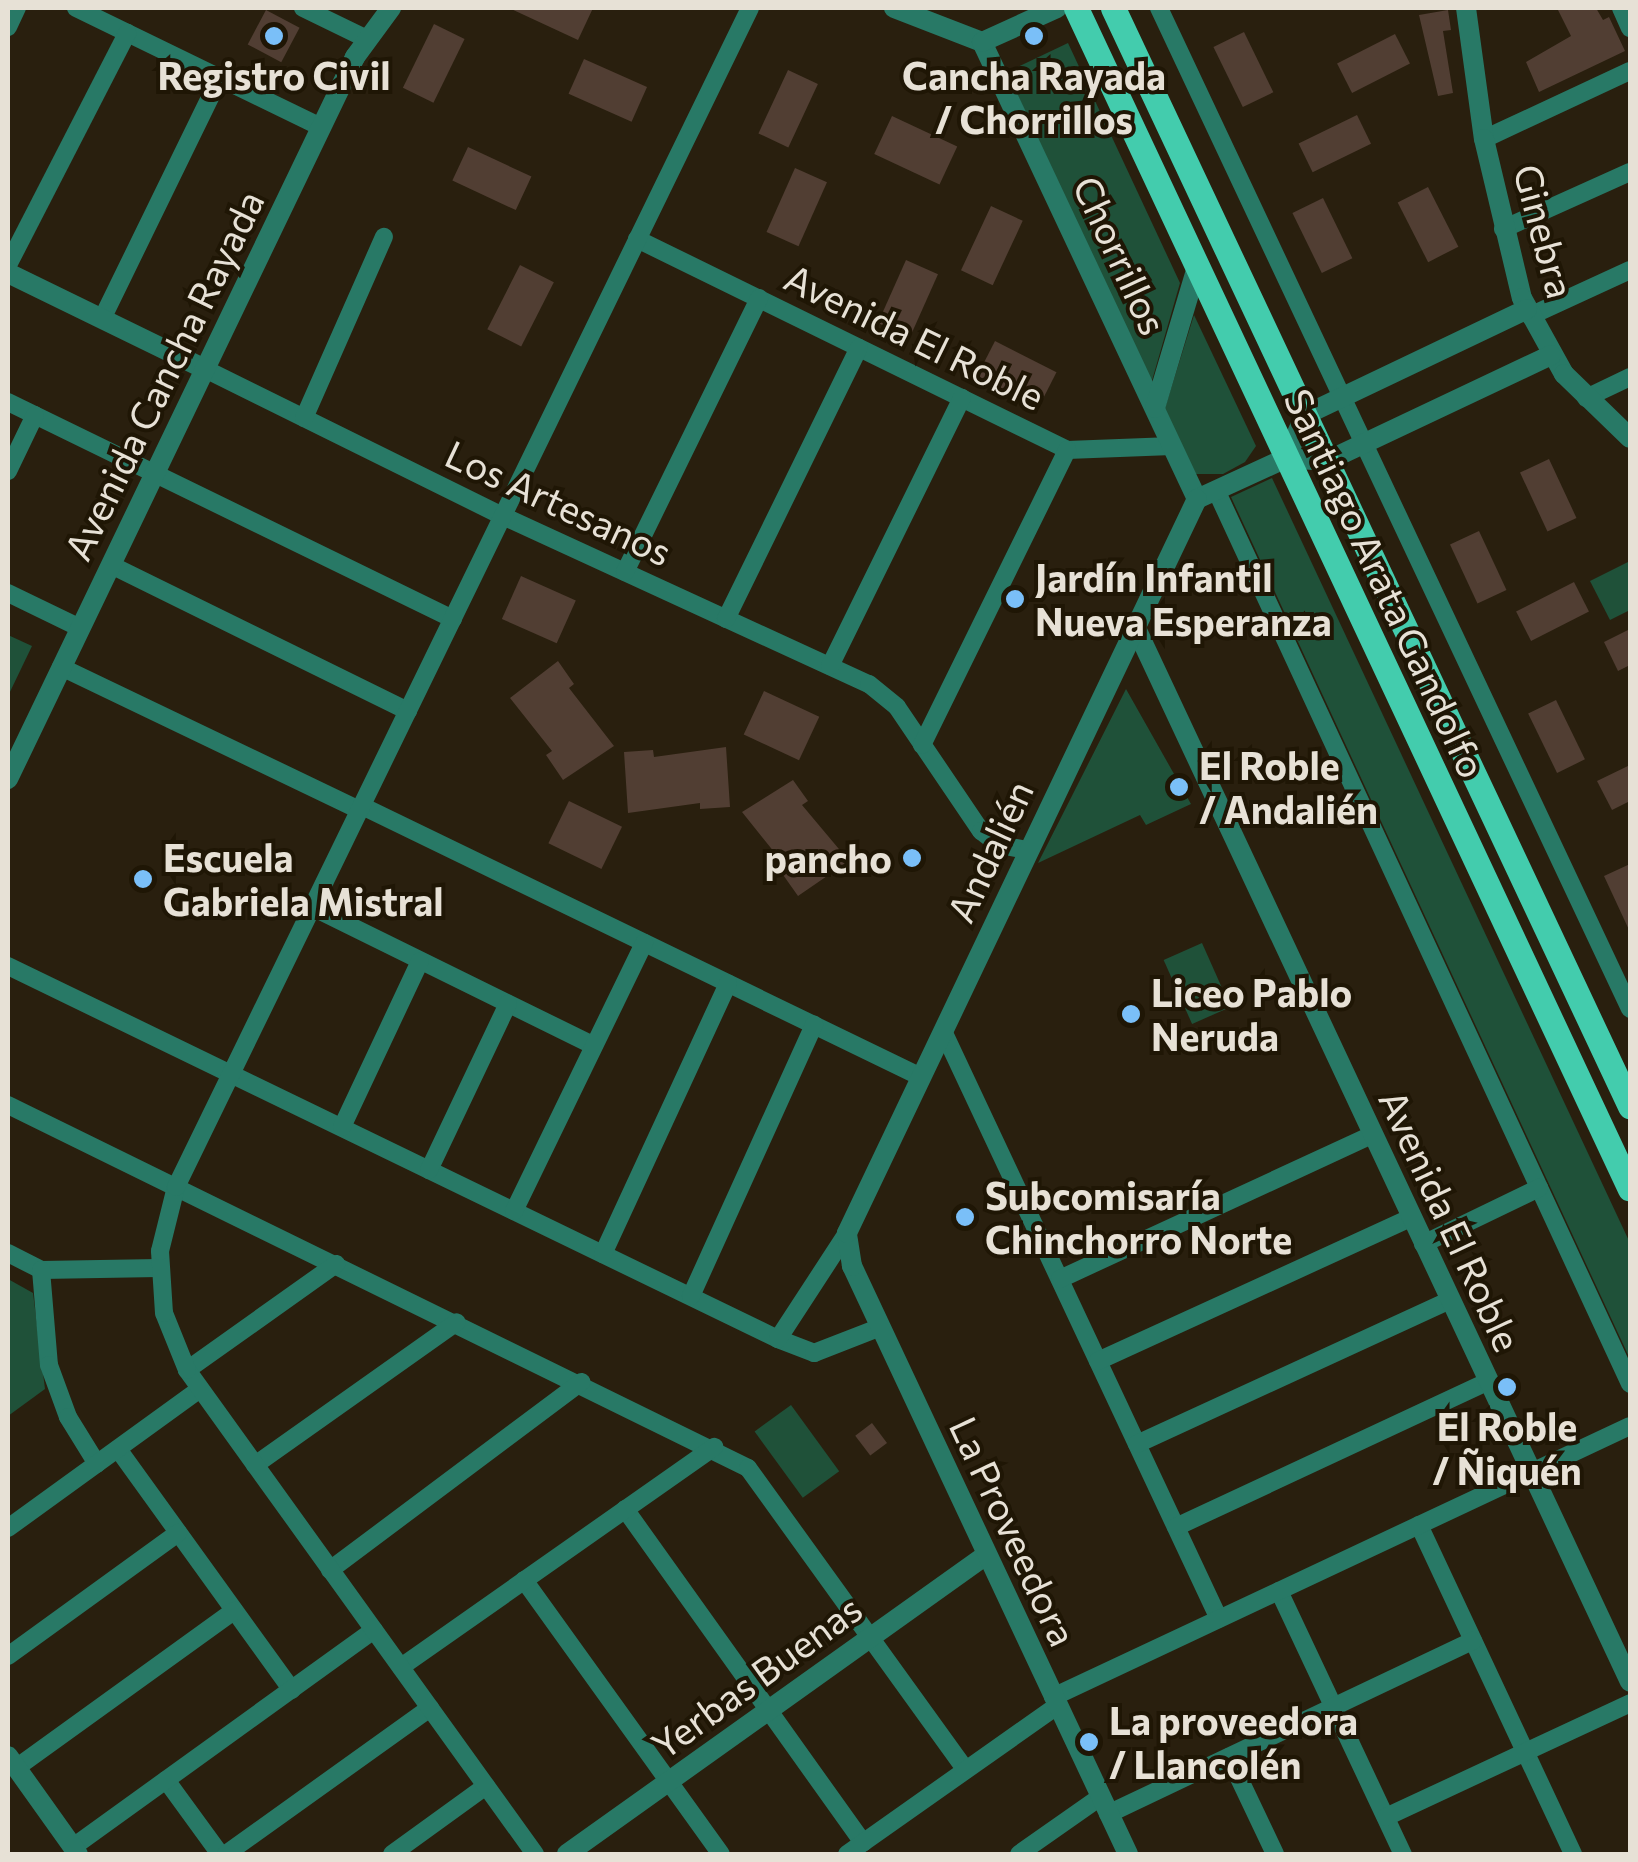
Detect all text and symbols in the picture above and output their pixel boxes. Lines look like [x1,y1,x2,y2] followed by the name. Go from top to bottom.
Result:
[263,25,285,47] marker: Registro Civil
[1023,25,1045,47] marker: Cancha Rayada / Chorrillos
[157,52,391,98] place label: Registro Civil
[902,52,1166,142] place label: Cancha Rayada / Chorrillos
[1505,159,1585,303] street label: Ginebra
[1065,169,1177,341] street label: Chorrillos
[54,183,272,567] street label: Avenida Cancha Rayada
[778,254,1052,418] street label: Avenida El Roble
[1276,381,1496,785] street label: Santiago Arata Gandolfo
[439,430,679,574] street label: Los Artesanos
[1035,554,1332,644] place label: Jardín Infantil Nueva Esperanza
[1004,588,1026,610] marker: Jardín Infantil Nueva Esperanza
[1199,742,1378,832] place label: El Roble / Andalién
[936,773,1042,929] street label: Andalién
[1168,776,1190,798] marker: El Roble / Andalién
[163,834,444,924] place label: Escuela Gabriela Mistral
[764,835,892,881] place label: pancho
[901,847,923,869] marker: pancho
[132,868,154,890] marker: Escuela Gabriela Mistral
[1151,969,1352,1058] place label: Liceo Pablo Neruda
[1120,1003,1142,1025] marker: Liceo Pablo Neruda
[1371,1082,1531,1358] street label: Avenida El Roble
[985,1172,1292,1262] place label: Subcomisaría Chinchorro Norte
[954,1206,976,1228] marker: Subcomisaría Chinchorro Norte
[1496,1376,1518,1398] marker: El Roble / Ñiquén
[1432,1403,1582,1492] place label: El Roble / Ñiquén
[941,1409,1087,1653] street label: La Proveedora
[642,1585,870,1767] street label: Yerbas Buenas
[1109,1697,1358,1786] place label: La proveedora / Llancolén
[1078,1731,1100,1753] marker: La proveedora / Llancolén

